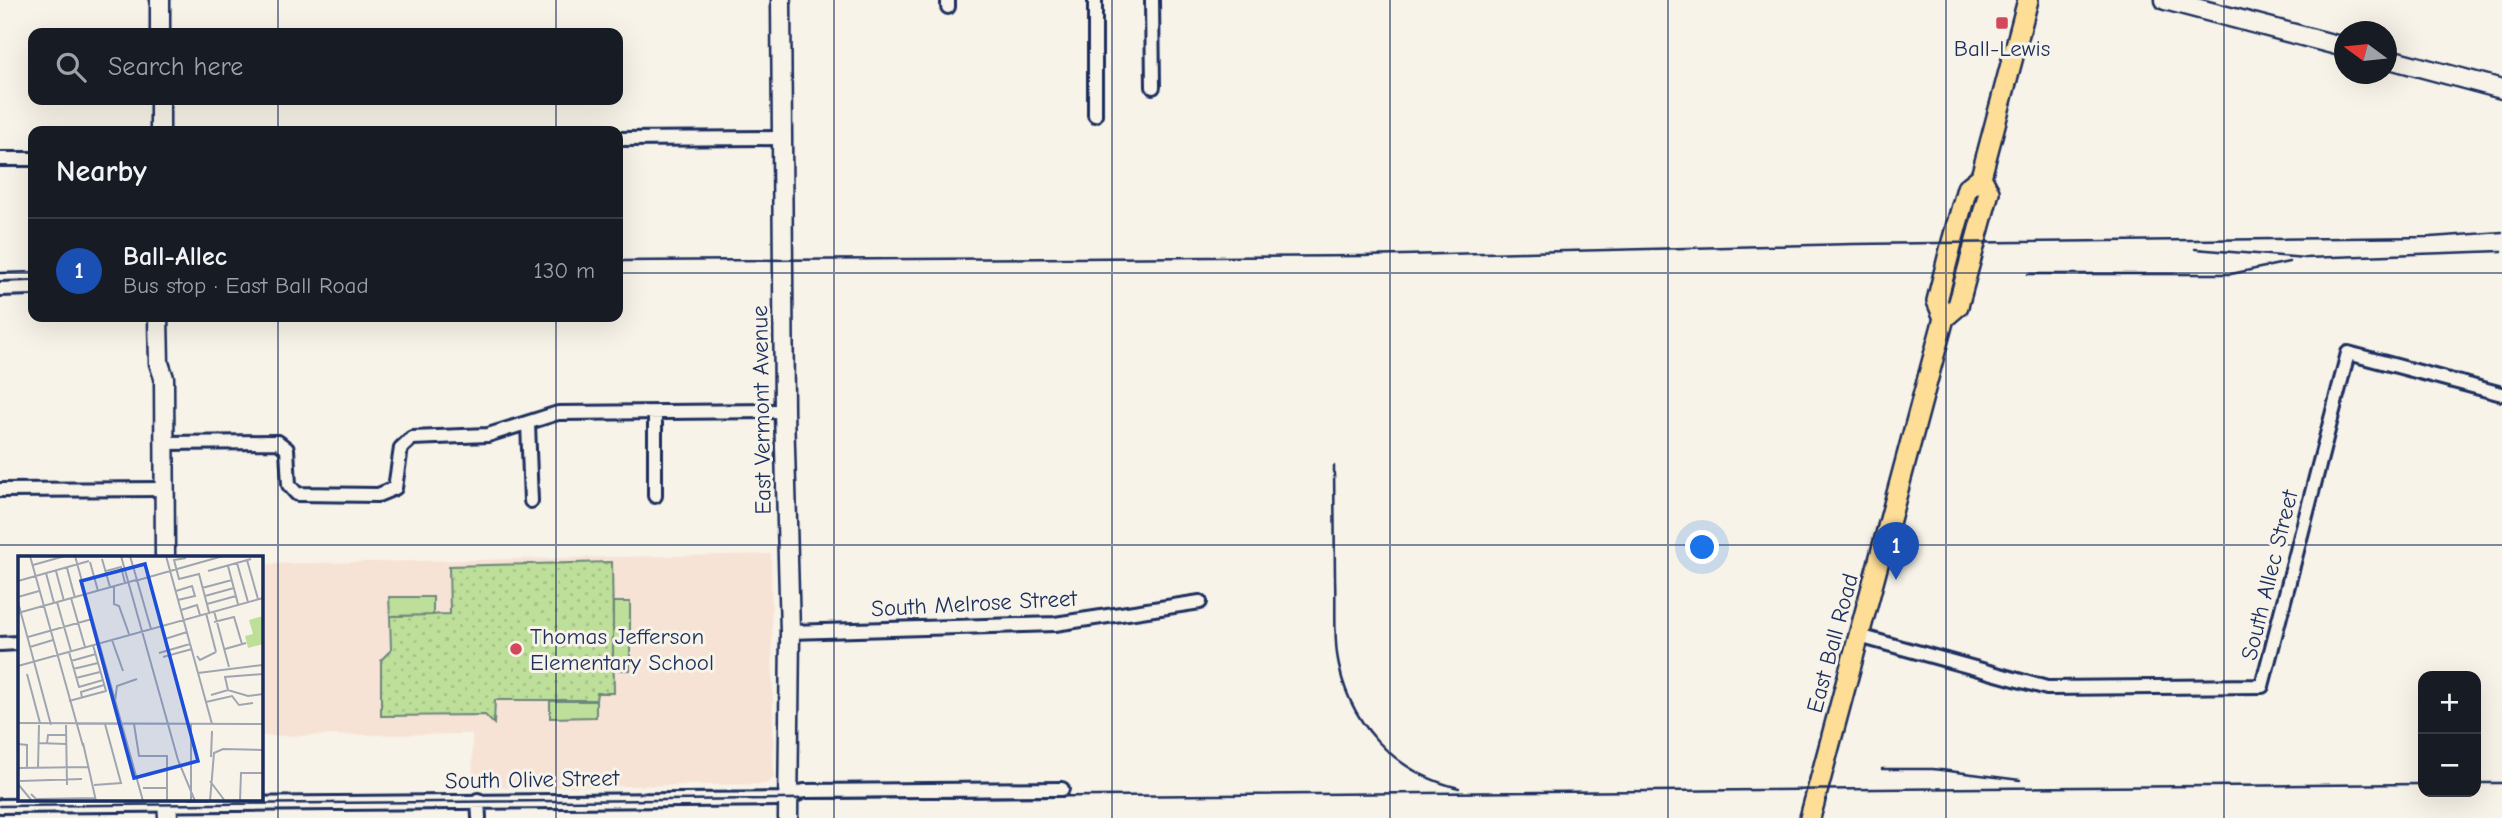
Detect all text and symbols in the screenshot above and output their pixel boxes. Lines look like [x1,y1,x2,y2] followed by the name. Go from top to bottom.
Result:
[1994,15,2010,31] marker: Ball-Lewis
[2334,21,2397,84] north arrow
[28,28,623,105] search box
[1954,35,2050,62] place label: Ball-Lewis
[52,48,90,86] icon: search
[108,52,243,82] text: Search here
[56,154,147,189] text: Nearby
[123,242,227,272] text: Ball-Allec
[74,257,84,284] text: 1
[534,257,595,284] text: 130 m
[123,272,369,299] text: Bus stop · East Ball Road
[746,305,777,515] street label: East Vermont Avenue
[2235,486,2304,663] street label: South Allec Street
[1873,522,1919,580] pin: 1
[1685,530,1719,564] your location
[18,556,262,800] inset map
[1801,571,1864,716] street label: East Ball Road
[870,585,1079,622] street label: South Melrose Street
[530,623,714,676] place label: Thomas Jefferson Elementary School
[508,641,524,657] marker: Thomas Jefferson Elementary School
[2418,671,2481,797] map controls
[2418,671,2481,734] button: +
[2418,734,2481,797] button: −
[445,764,621,795] street label: South Olive Street

